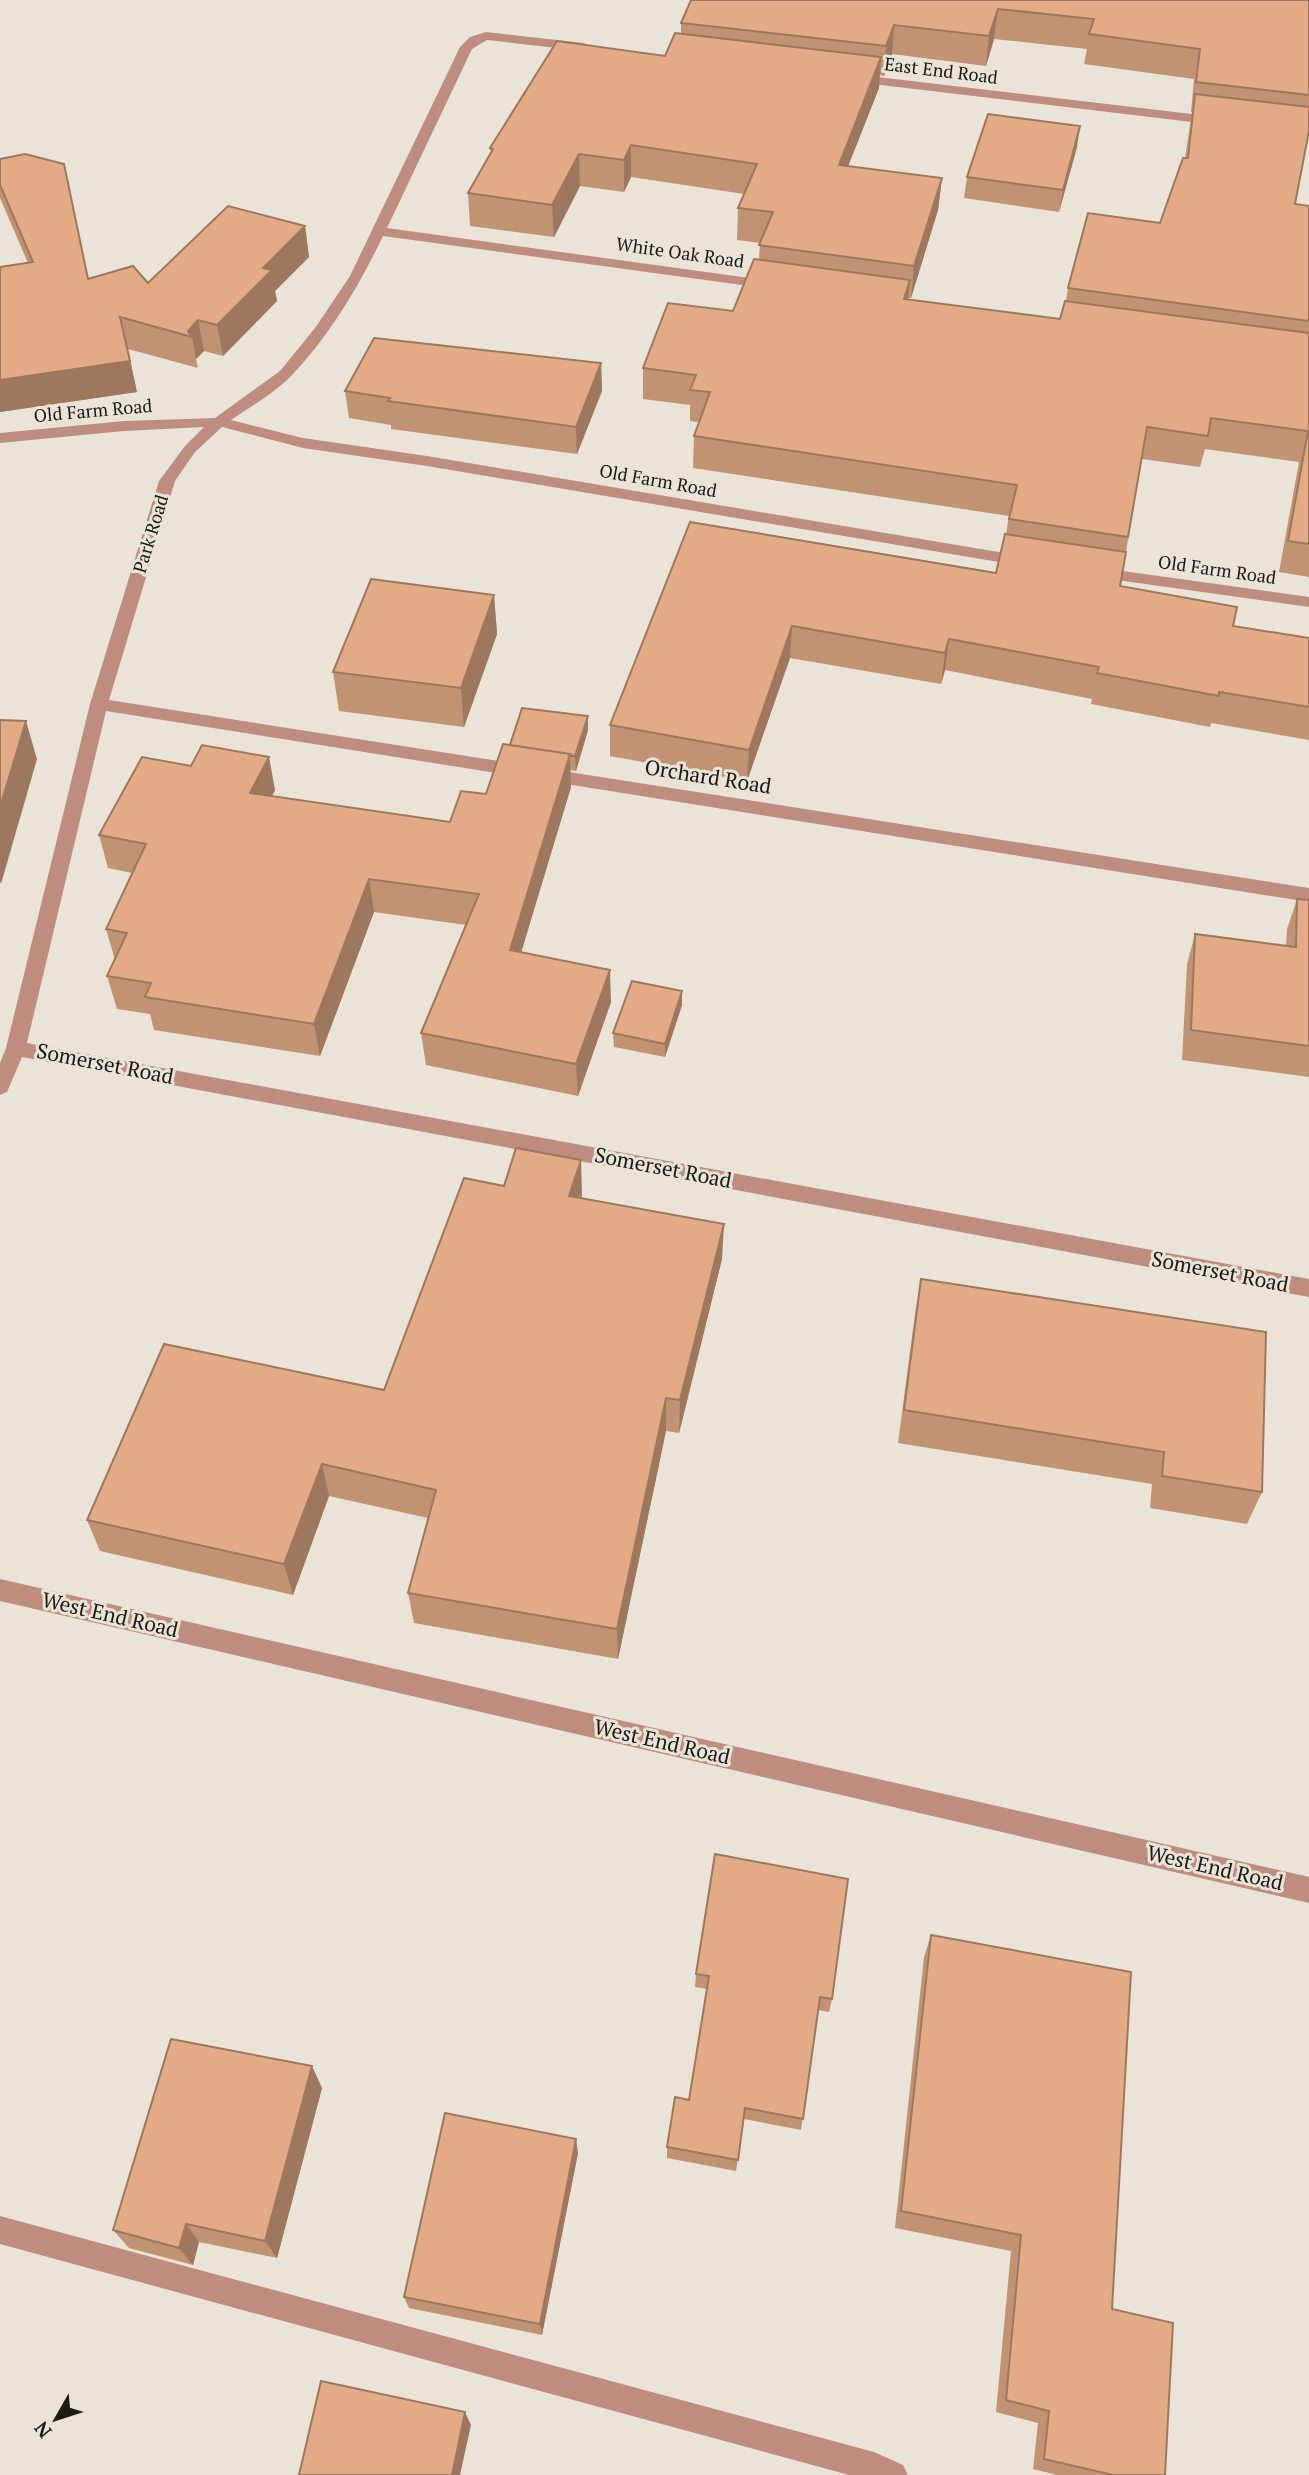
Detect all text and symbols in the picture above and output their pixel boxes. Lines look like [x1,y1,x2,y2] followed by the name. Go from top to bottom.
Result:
[883,51,999,89] street label: East End Road
[615,231,746,273] street label: White Oak Road
[33,393,153,427] street label: Old Farm Road
[598,458,719,502] street label: Old Farm Road
[127,492,173,576] street label: Park Road
[1157,549,1278,589] street label: Old Farm Road
[643,752,774,800] street label: Orchard Road
[34,1036,176,1090] street label: Somerset Road
[592,1140,734,1194] street label: Somerset Road
[1149,1244,1291,1298] street label: Somerset Road
[39,1585,181,1643] street label: West End Road
[591,1712,733,1770] street label: West End Road
[1144,1838,1286,1896] street label: West End Road
[21,2384,91,2454] north arrow
[28,2416,57,2443] text: N

